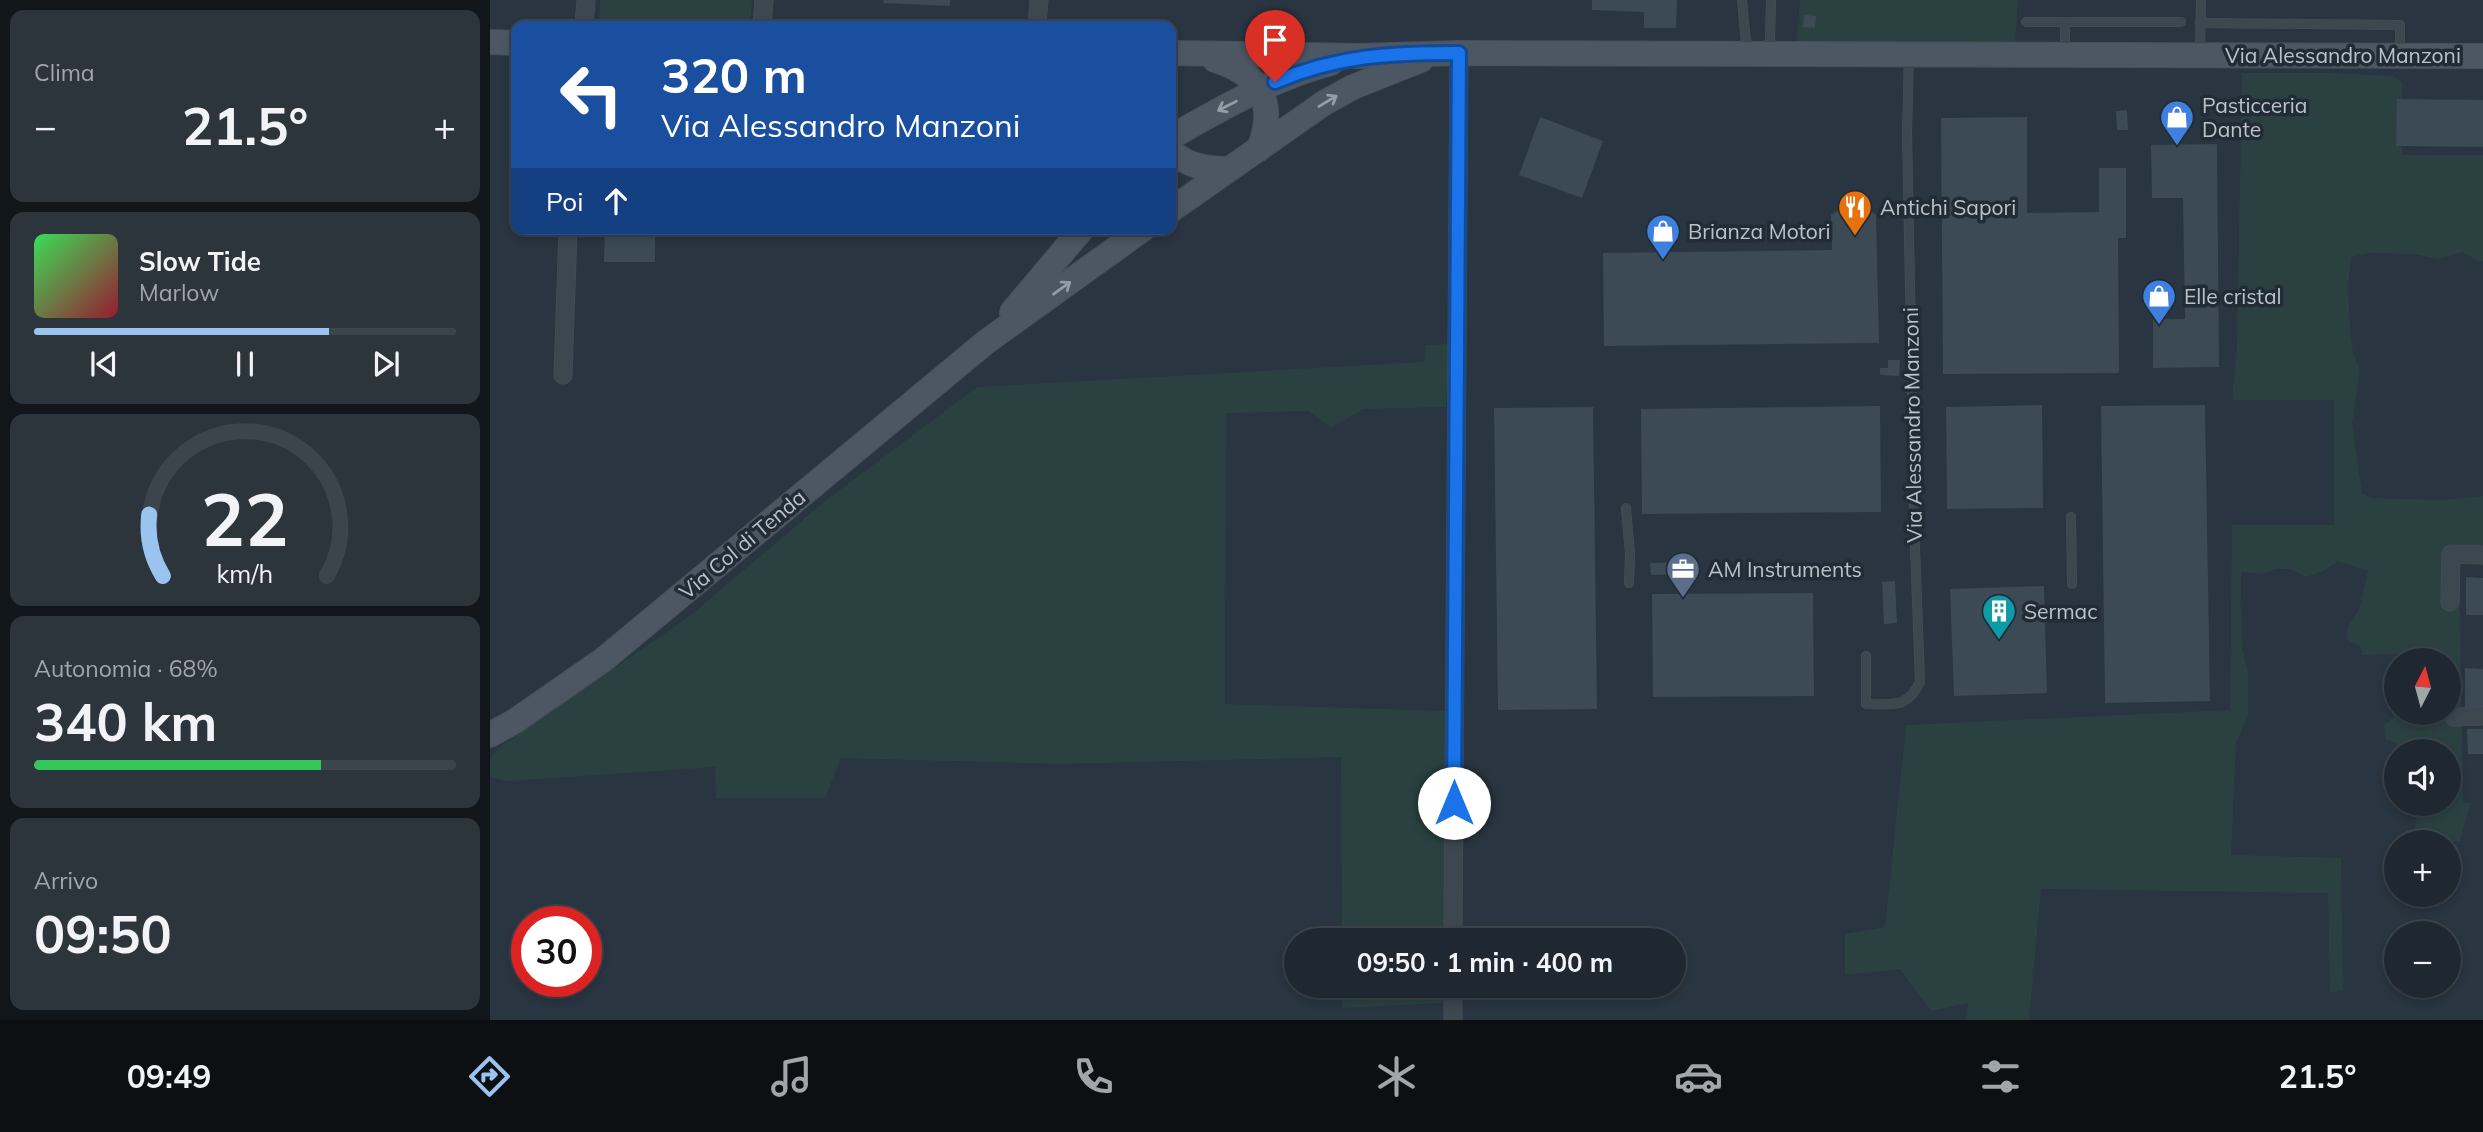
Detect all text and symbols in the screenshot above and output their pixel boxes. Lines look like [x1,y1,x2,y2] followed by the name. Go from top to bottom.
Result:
[1245,10,1305,82] pin
[1256,21,1294,59] icon: arrive
[2225,42,2461,68] street label: Via Alessandro Manzoni
[661,44,807,105] text: 320 m
[546,49,637,140] icon: left
[34,58,95,87] text: Clima
[2202,92,2307,142] place label: Pasticceria Dante
[182,93,308,158] text: 21.5°
[1317,94,1337,108] one-way arrow
[2158,98,2196,147] shop icon: Pasticceria Dante
[1217,100,1238,114] one-way arrow
[34,102,57,150] text: −
[433,102,456,150] text: +
[661,105,1020,145] text: Via Alessandro Manzoni
[597,182,635,220] icon: ahead
[546,185,583,218] text: Poi
[1836,188,1874,237] restaurant icon: Antichi Sapori
[1880,194,2016,220] place label: Antichi Sapori
[1644,212,1682,261] shop icon: Brianza Motori
[1688,218,1830,244] place label: Brianza Motori
[139,245,261,278] text: Slow Tide
[2140,277,2178,326] shop icon: Elle cristal
[139,278,219,307] text: Marlow
[1052,281,1071,295] one-way arrow
[2184,283,2282,309] place label: Elle cristal
[1897,307,1927,543] street label: Via Alessandro Manzoni
[85,345,123,383] icon: previous
[226,345,264,383] icon: pause
[367,345,405,383] icon: next
[201,473,289,564] text: 22
[674,484,810,604] street label: Via Col di Tenda
[1664,550,1702,599] office icon: AM Instruments
[1708,556,1862,582] place label: AM Instruments
[217,558,273,589] text: km/h
[1980,592,2018,641] building icon: Sermac
[2024,598,2098,624] place label: Sermac
[2384,648,2460,724] north arrow
[2384,648,2461,998] map controls
[34,654,218,683] text: Autonomia · 68%
[34,689,217,754] text: 340 km
[2384,739,2461,816] button: sound
[1417,766,1491,840] position arrow
[2384,830,2461,907] button: +
[34,866,98,895] text: Arrivo
[34,901,172,966] text: 09:50
[511,906,602,997] speed limit sign: 30
[2384,921,2461,998] button: −
[1357,946,1613,979] text: 09:50 · 1 min · 400 m
[465,1052,514,1101] icon: directions
[767,1052,816,1101] icon: music
[1069,1052,1118,1101] icon: phone
[1372,1052,1421,1101] icon: climate
[1674,1052,1723,1101] icon: car
[1976,1052,2025,1101] icon: filters
[127,1056,211,1096] text: 09:49
[2279,1056,2356,1096] text: 21.5°

